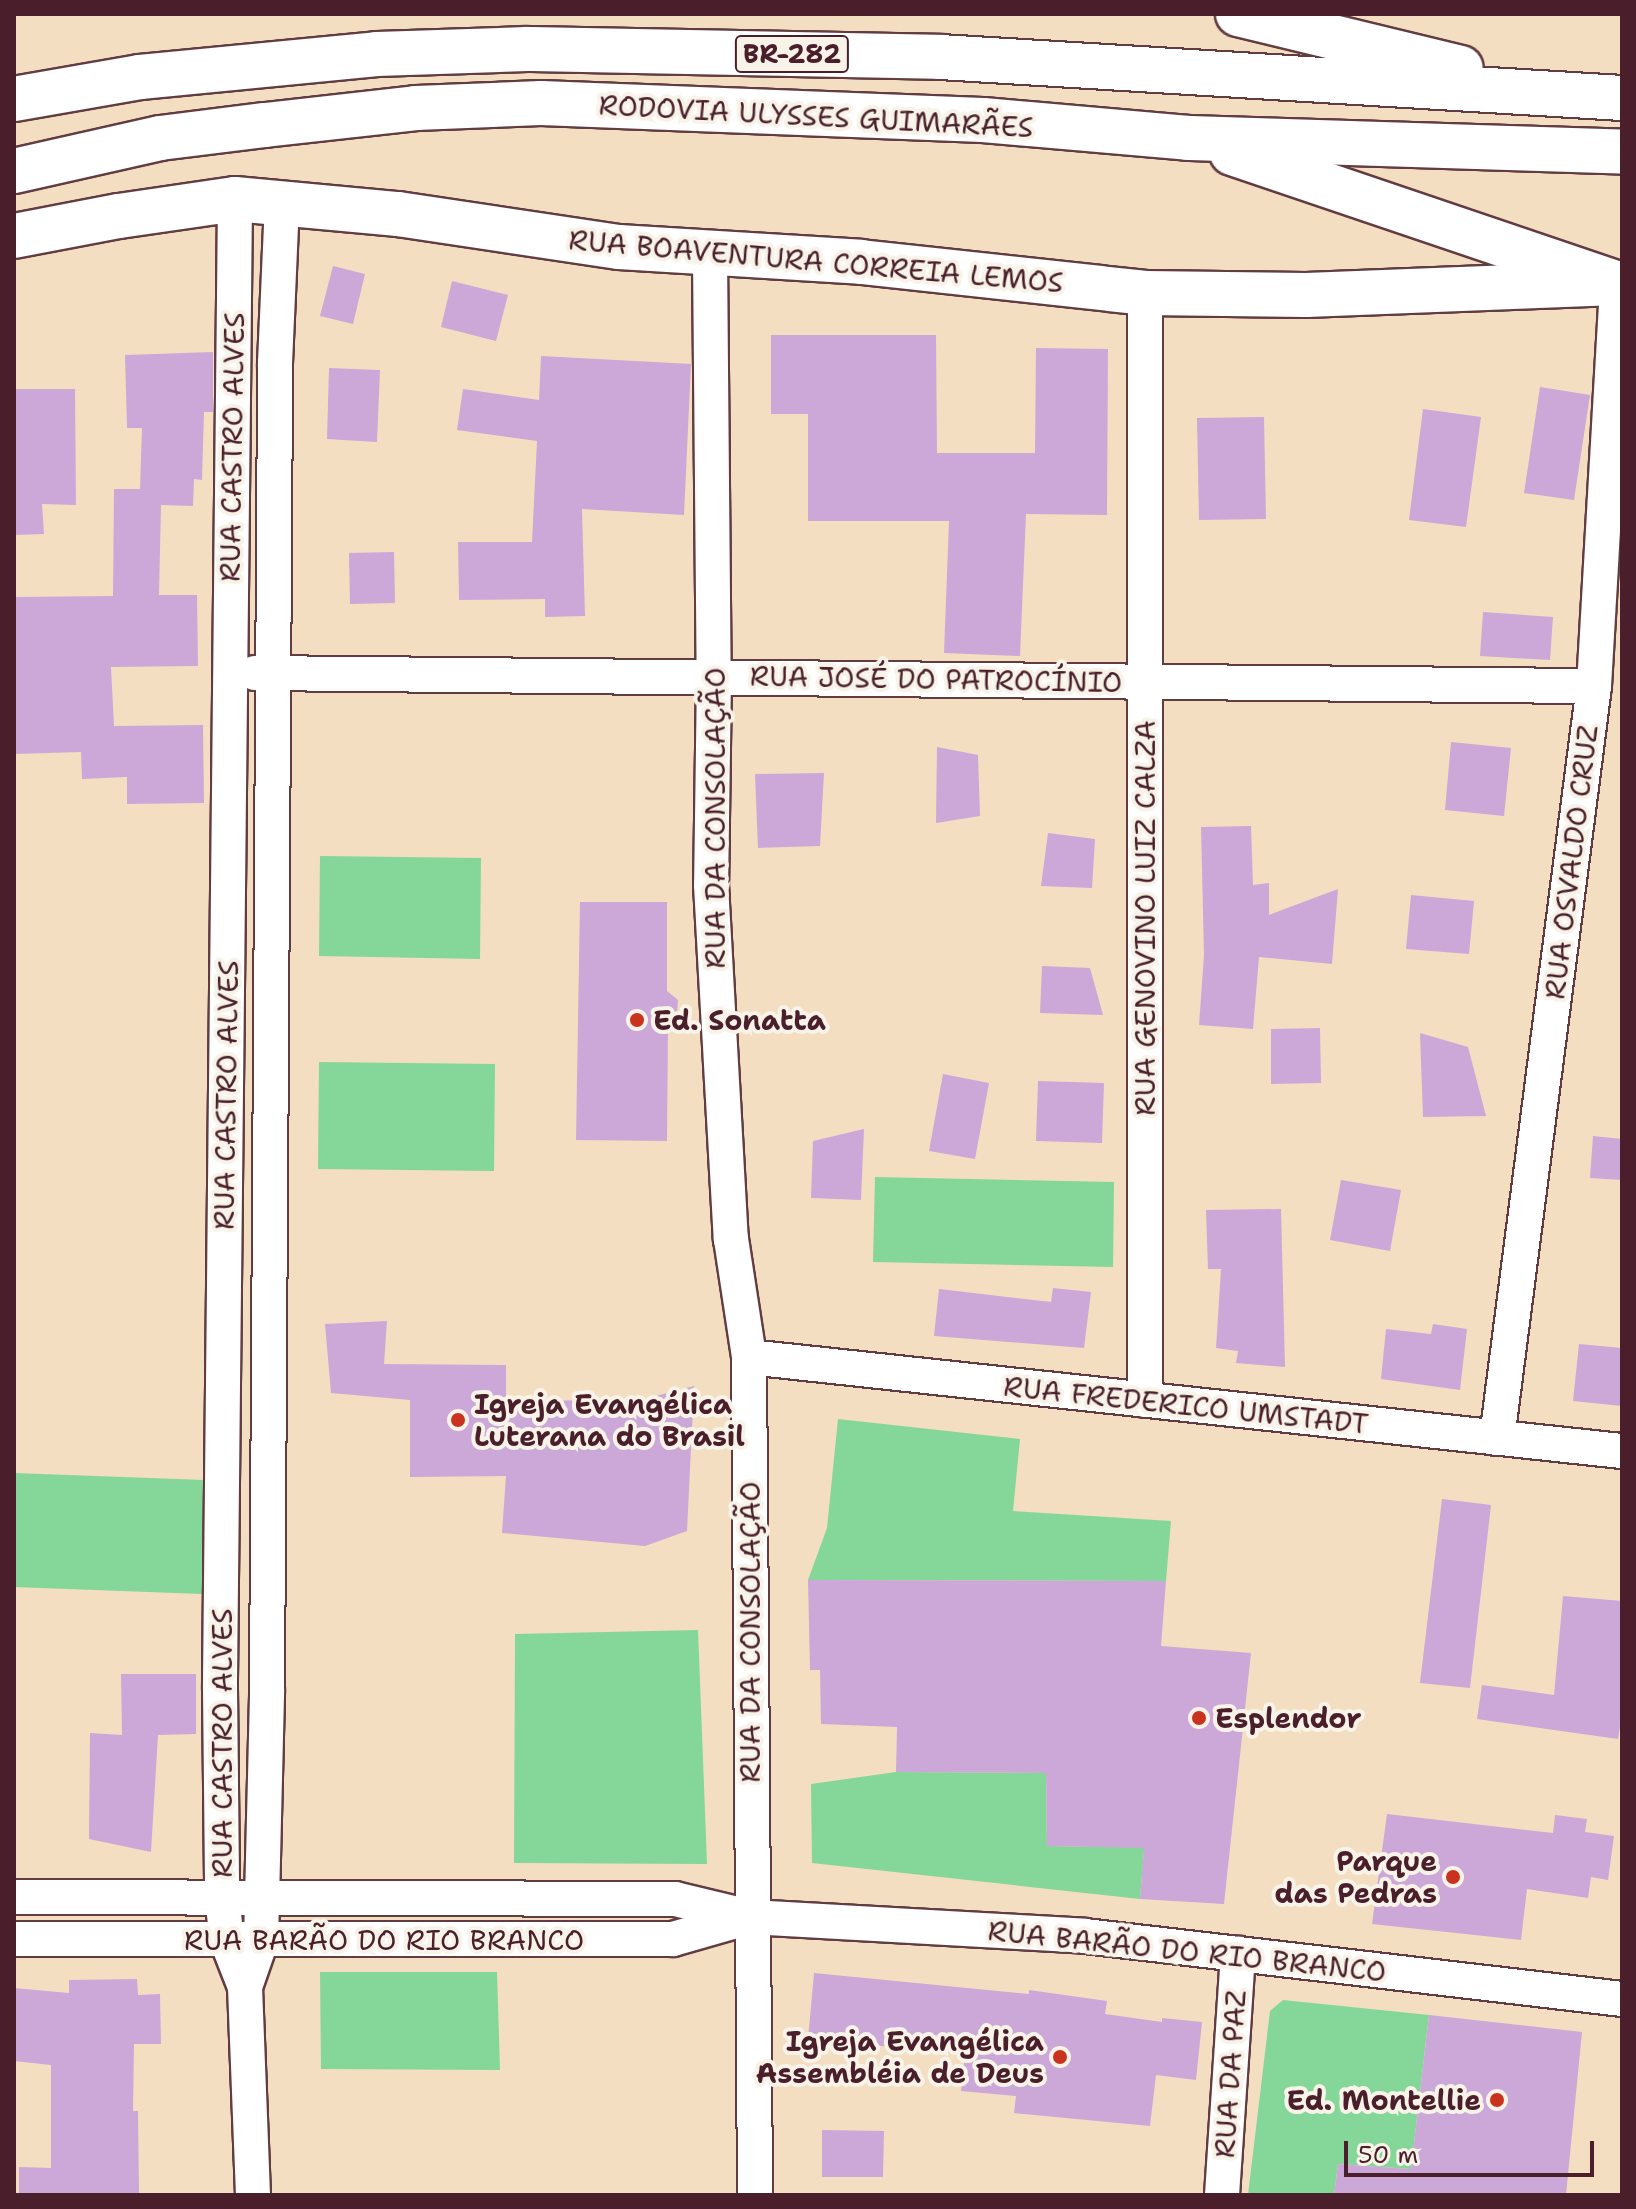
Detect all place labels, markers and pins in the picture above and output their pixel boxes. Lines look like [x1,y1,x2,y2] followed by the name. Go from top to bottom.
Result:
[653,1003,826,1037] place label: Ed. Sonatta
[628,1011,646,1029] marker: Ed. Sonatta
[474,1387,745,1453] place label: Igreja Evangélica Luterana do Brasil
[449,1411,467,1429] marker: Igreja Evangélica Luterana do Brasil
[1215,1701,1362,1735] place label: Esplendor
[1190,1709,1208,1727] marker: Esplendor
[1274,1844,1437,1910] place label: Parque das Pedras
[1444,1868,1462,1886] marker: Parque das Pedras
[756,2024,1044,2090] place label: Igreja Evangélica Assembléia de Deus
[1051,2048,1069,2066] marker: Igreja Evangélica Assembléia de Deus
[1287,2083,1481,2117] place label: Ed. Montellie
[1488,2091,1506,2109] marker: Ed. Montellie

